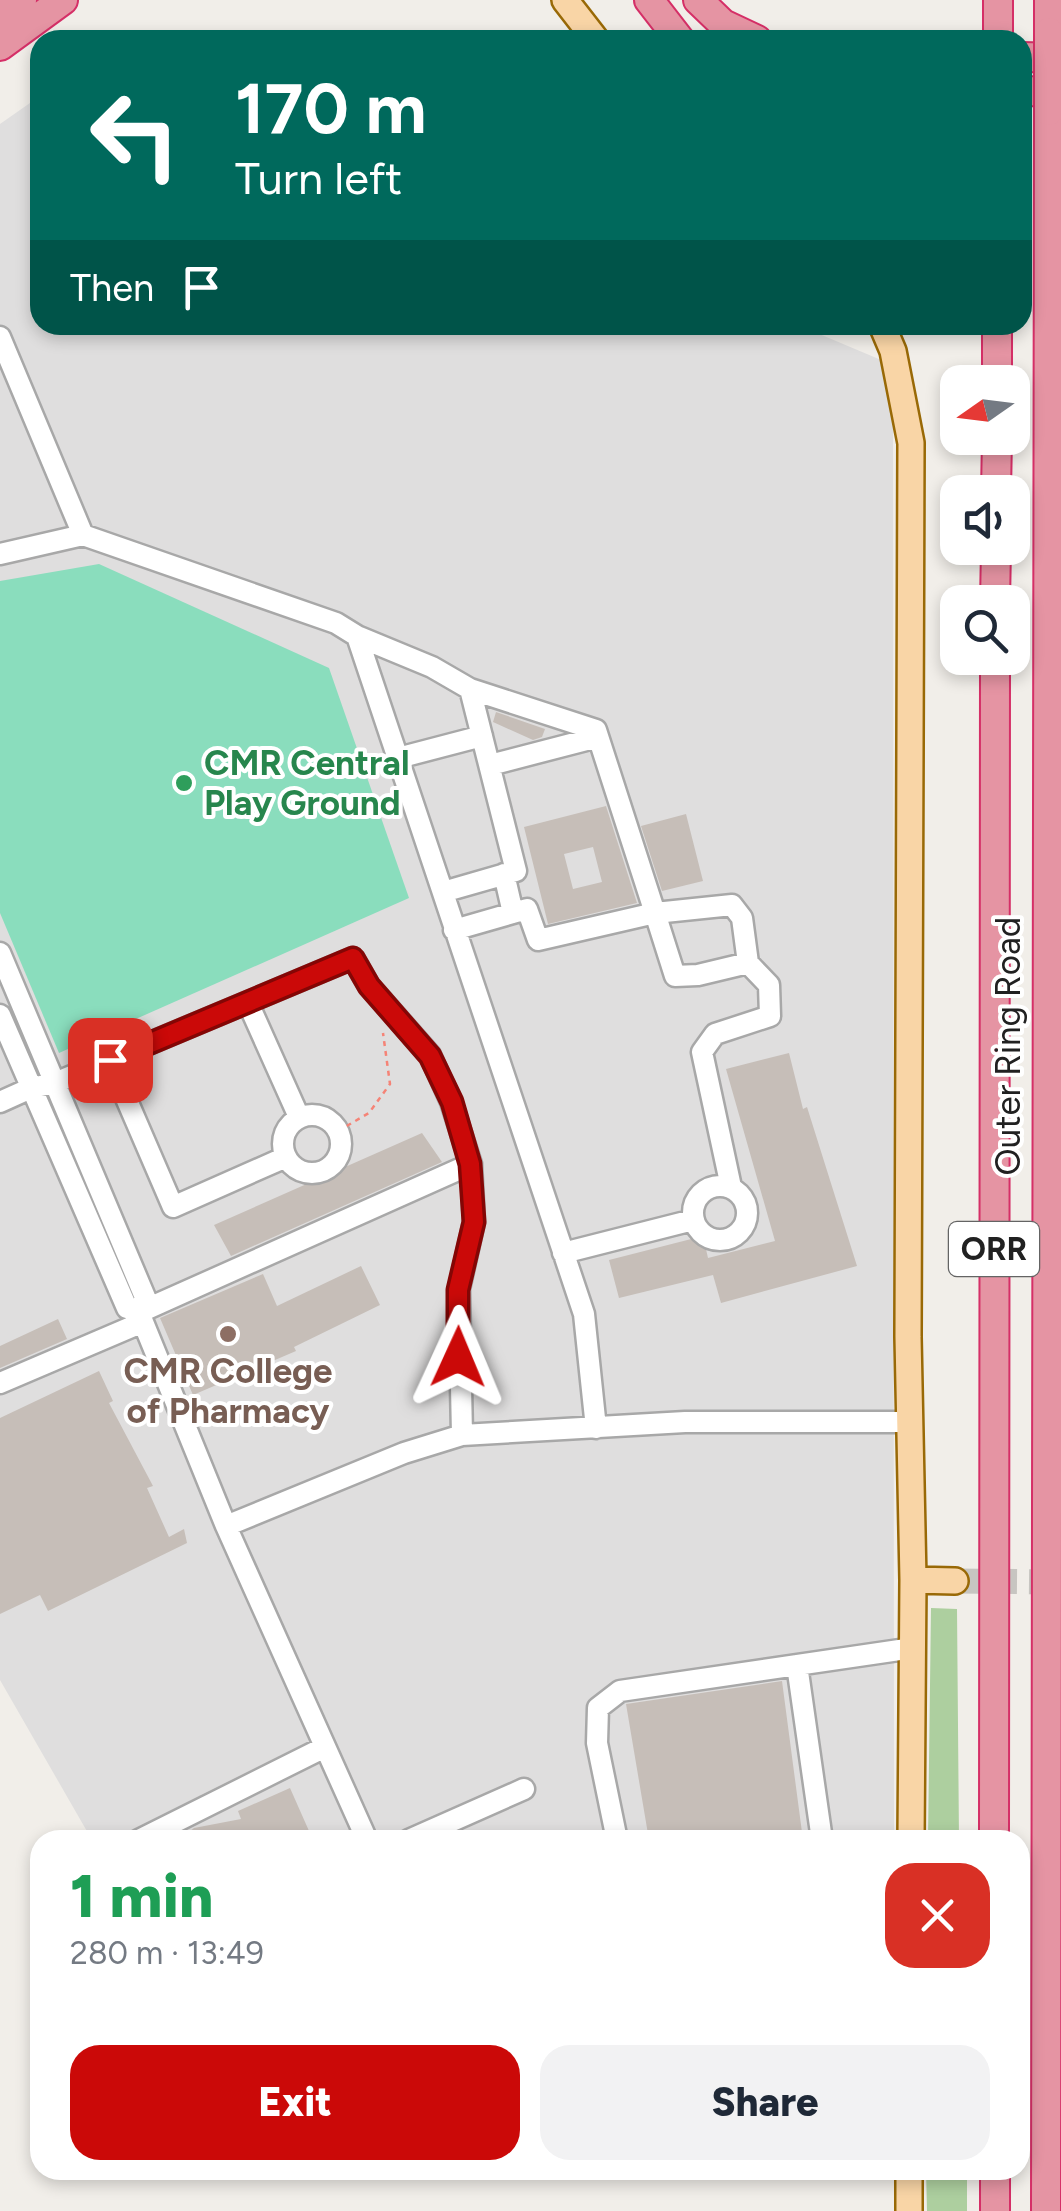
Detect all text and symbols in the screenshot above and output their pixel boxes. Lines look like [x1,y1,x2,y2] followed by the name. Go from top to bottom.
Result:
[235,66,427,151] text: 170 m
[70,70,200,200] icon: left
[235,151,402,205] text: Turn left
[174,260,229,315] icon: arrive
[70,265,154,311] text: Then
[940,365,1030,455] north arrow
[940,365,1030,675] map controls
[940,475,1030,565] button: sound
[940,585,1030,675] button: search
[204,742,410,824] place label: CMR Central Play Ground
[173,772,195,794] marker: CMR Central Play Ground
[987,917,1029,1175] street label: Outer Ring Road
[68,1018,153,1103] pin
[83,1033,138,1088] icon: arrive
[949,1222,1039,1276] road number: ORR
[406,1305,510,1409] position arrow
[217,1323,239,1345] marker: CMR College of Pharmacy
[123,1350,333,1432] place label: CMR College of Pharmacy
[70,1860,213,1932] text: 1 min
[885,1863,990,1968] button: close
[70,1934,264,1972] text: 280 m · 13:49
[70,2045,520,2160] button: Exit
[540,2045,990,2160] button: Share

